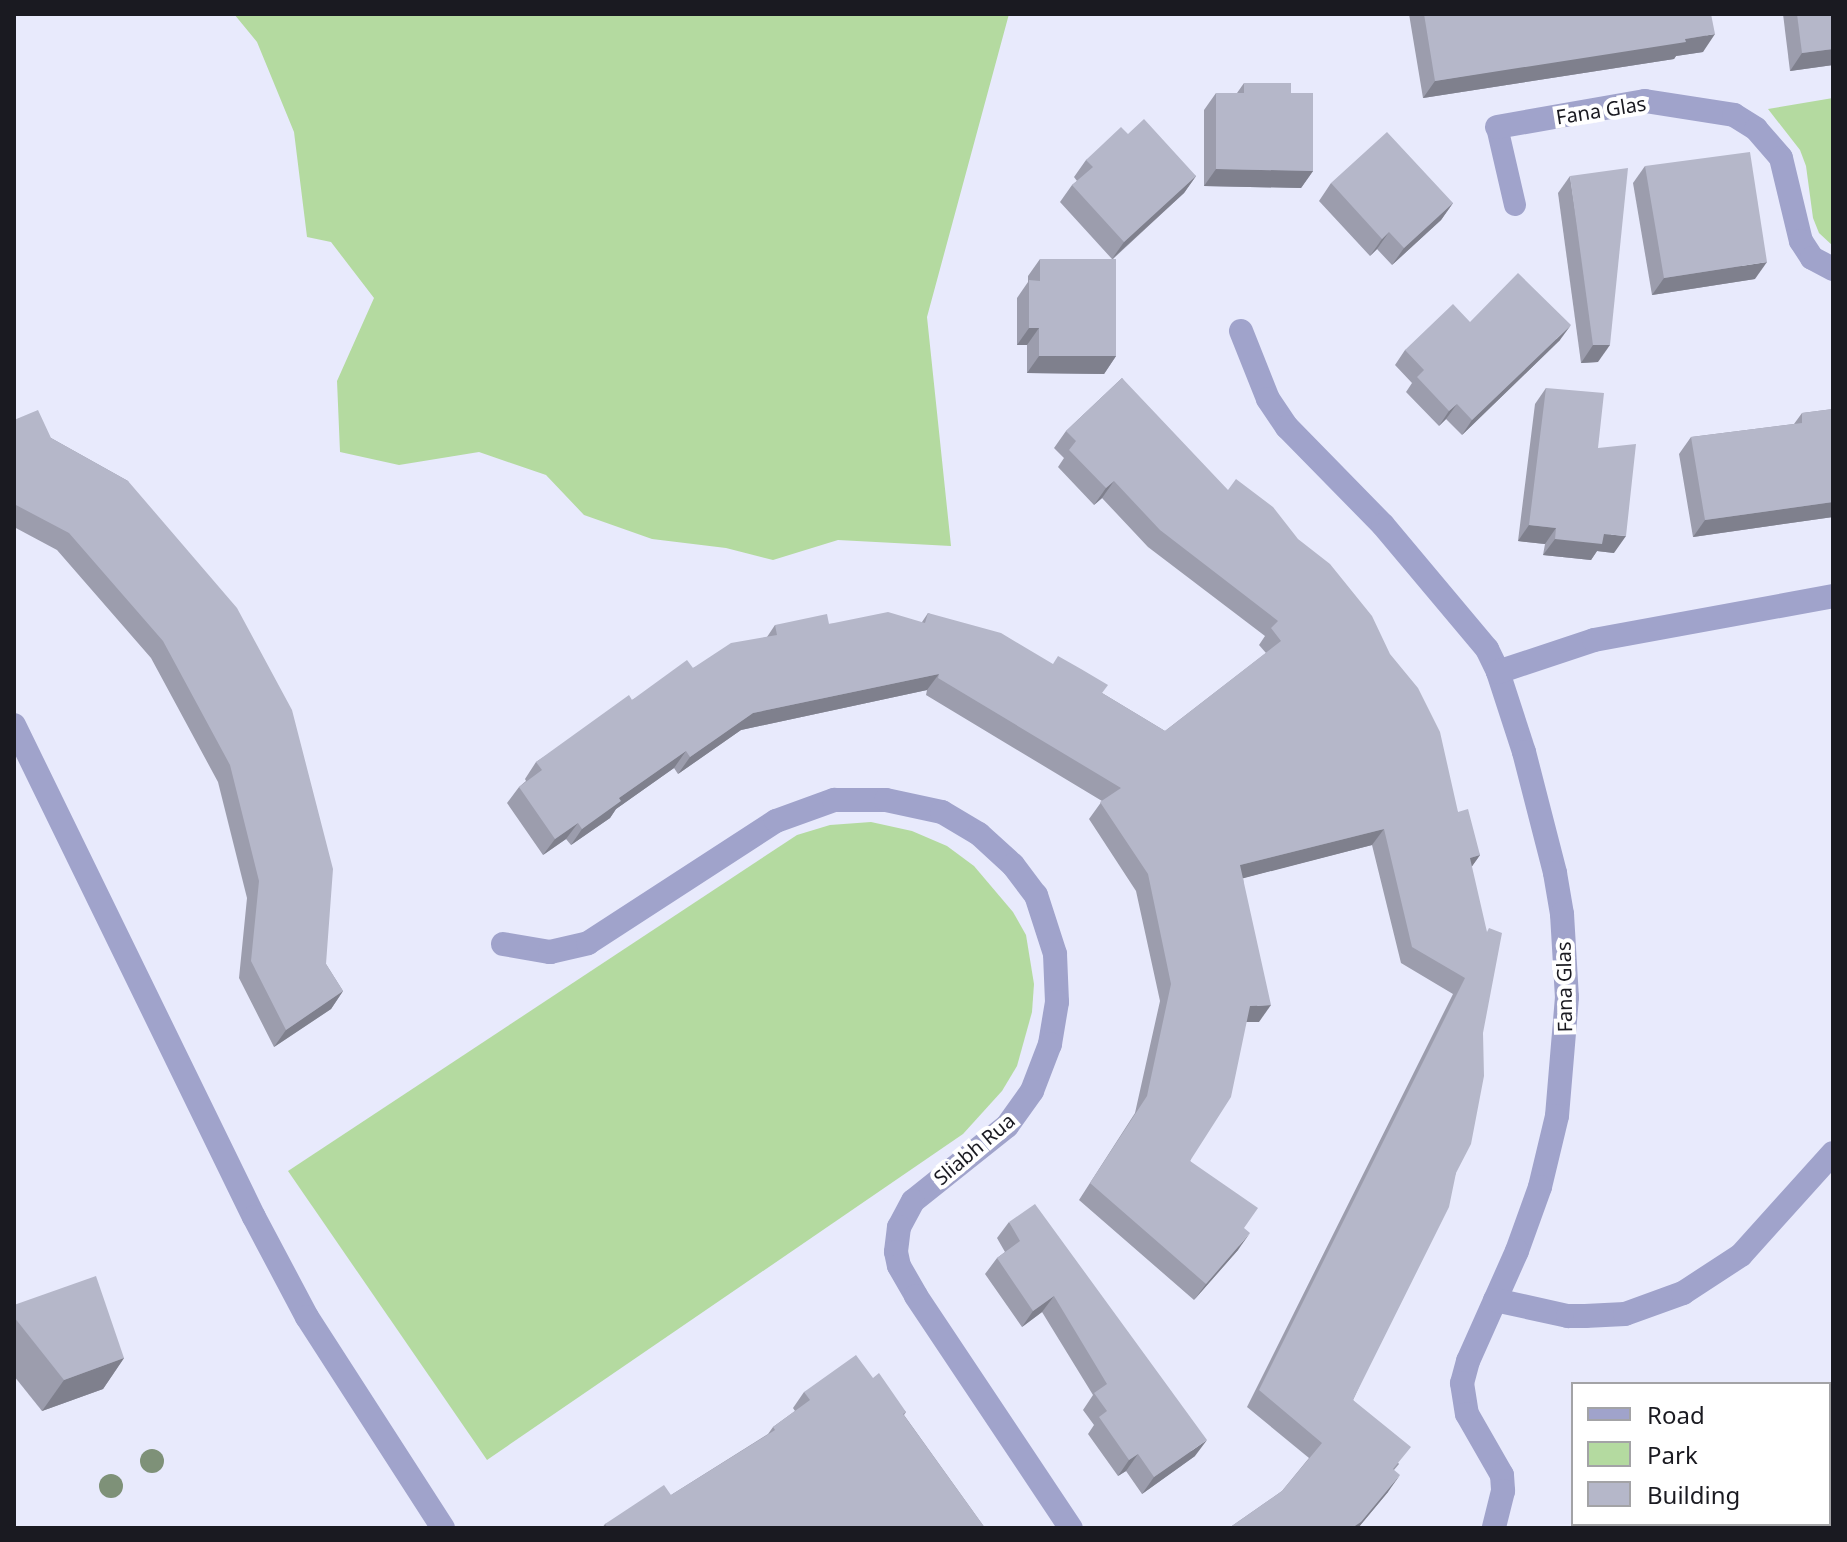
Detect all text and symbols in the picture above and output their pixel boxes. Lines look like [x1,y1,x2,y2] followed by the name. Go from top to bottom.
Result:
[1554,91,1648,129] street label: Fana Glas
[1551,941,1577,1033] street label: Fana Glas
[929,1108,1019,1190] street label: Sliabh Rua
[1571,1382,1831,1526] legend
[1647,1398,1705,1431] text: Road
[1647,1438,1698,1471] text: Park
[1647,1478,1740,1511] text: Building

